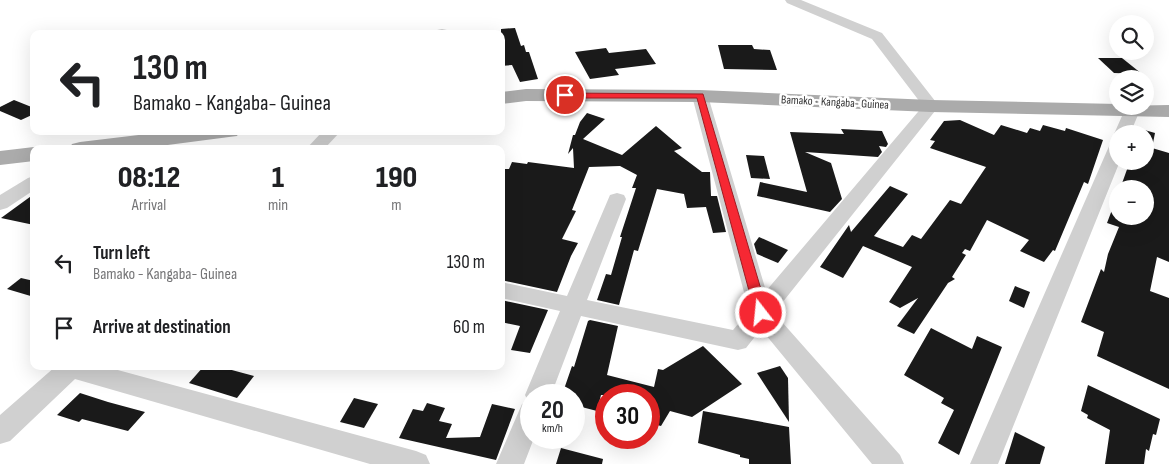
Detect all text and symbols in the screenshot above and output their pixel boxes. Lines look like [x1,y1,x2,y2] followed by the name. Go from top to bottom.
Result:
[1109,15,1154,225] map controls
[1109,15,1154,60] button: search
[133,47,208,90] text: 130 m
[50,50,115,115] icon: left
[1109,70,1154,115] button: layers
[544,74,586,116] pin
[551,81,579,109] icon: arrive
[133,90,331,117] text: Bamako - Kangaba- Guinea
[781,92,890,113] street label: Bamako - Kangaba- Guinea
[1109,125,1154,170] button: +
[118,160,180,196] text: 08:12
[272,160,284,196] text: 1
[376,160,417,196] text: 190
[1109,180,1154,225] button: −
[132,196,166,215] text: Arrival
[268,196,288,215] text: min
[391,196,402,215] text: m
[93,242,150,265] text: Turn left
[50,249,78,277] icon: left
[447,251,485,274] text: 130 m
[93,265,237,284] text: Bamako - Kangaba- Guinea
[734,286,786,338] position arrow
[50,314,78,342] icon: arrive
[93,316,231,339] text: Arrive at destination
[453,316,485,339] text: 60 m
[595,384,660,449] speed limit sign: 30
[541,395,564,426] text: 20
[542,421,563,436] text: km/h

